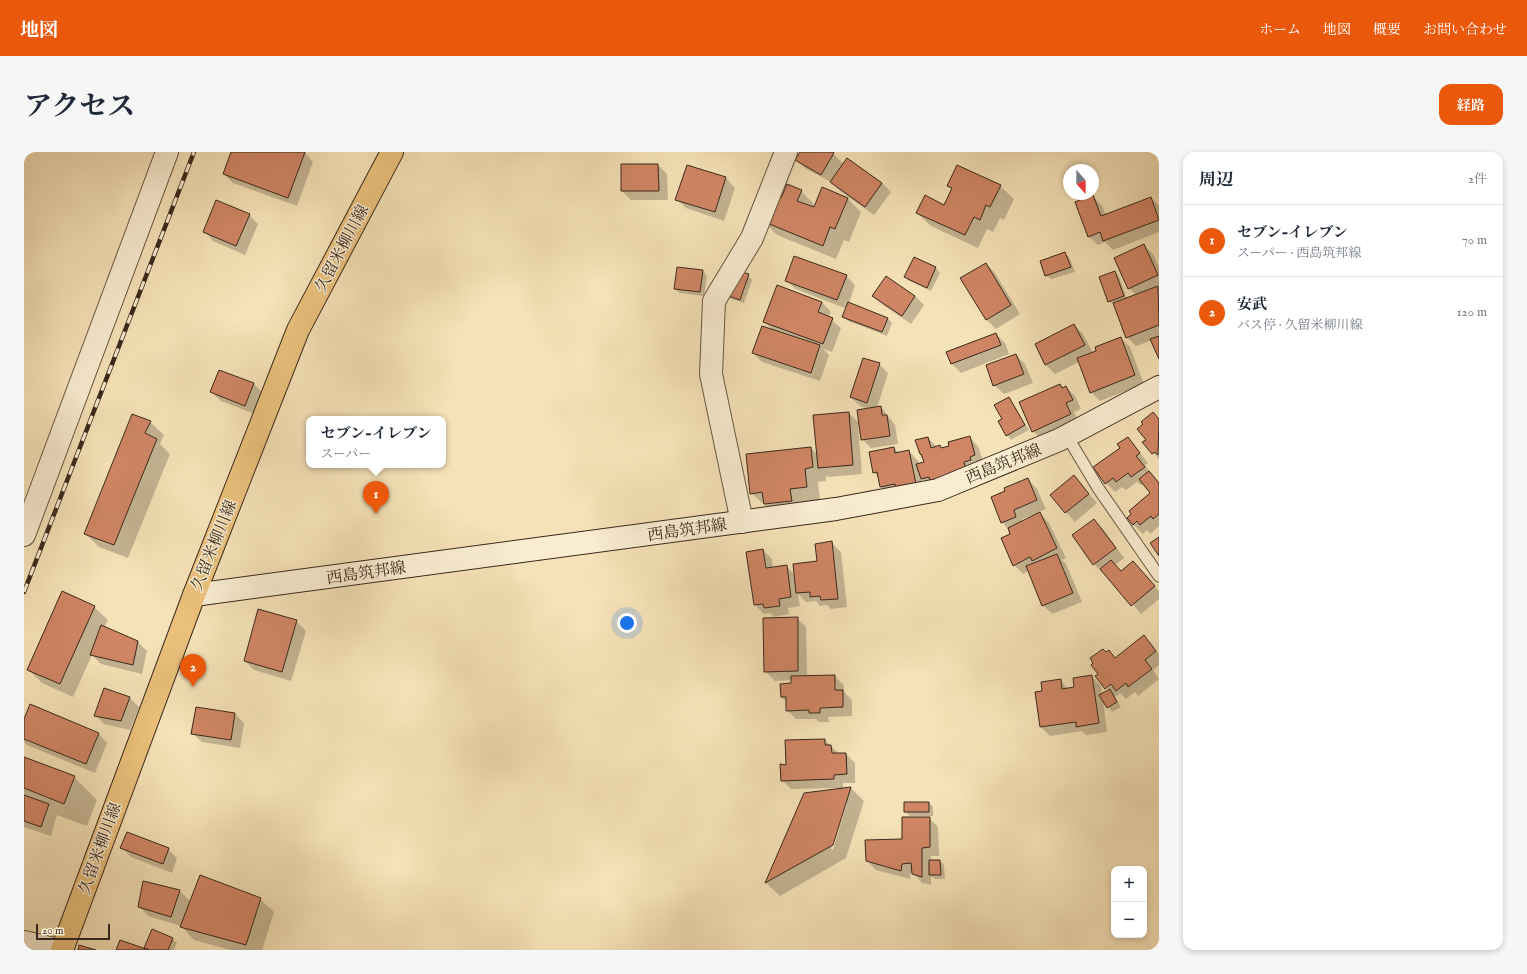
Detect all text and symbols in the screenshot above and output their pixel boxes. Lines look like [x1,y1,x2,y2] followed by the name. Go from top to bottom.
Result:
[20,19,58,43] text: 地図
[1259,21,1301,39] text: ホーム
[1323,21,1351,39] text: 地図
[1373,21,1401,39] text: 概要
[1423,21,1507,39] text: お問い合わせ
[1439,84,1503,125] button: 経路
[24,90,135,125] text: アクセス
[1063,164,1099,200] north arrow
[1199,170,1233,191] text: 周辺
[1468,171,1487,188] text: 2件
[311,202,374,296] street label: 久留米柳川線
[1237,223,1348,242] text: セブン-イレブン
[1210,232,1214,249] text: 1
[1462,232,1487,249] text: 70 m
[1237,245,1361,262] text: スーパー · 西島筑邦線
[1237,295,1267,314] text: 安武
[1209,304,1215,321] text: 2
[1457,304,1487,321] text: 120 m
[1237,317,1363,334] text: バス停 · 久留米柳川線
[306,416,446,468] popup
[321,424,431,443] text: セブン-イレブン
[963,441,1045,489] street label: 西島筑邦線
[321,446,371,463] text: スーパー
[363,481,389,514] pin: 1
[188,497,242,594] street label: 久留米柳川線
[646,516,728,546] street label: 西島筑邦線
[325,559,407,589] street label: 西島筑邦線
[617,613,637,633] your location
[180,654,206,687] pin: 2
[75,800,127,897] street label: 久留米柳川線
[1111,866,1147,938] map controls
[1111,866,1147,902] button: +
[1111,902,1147,938] button: −
[36,922,110,941] scale bar
[42,924,63,938] text: 20 m

